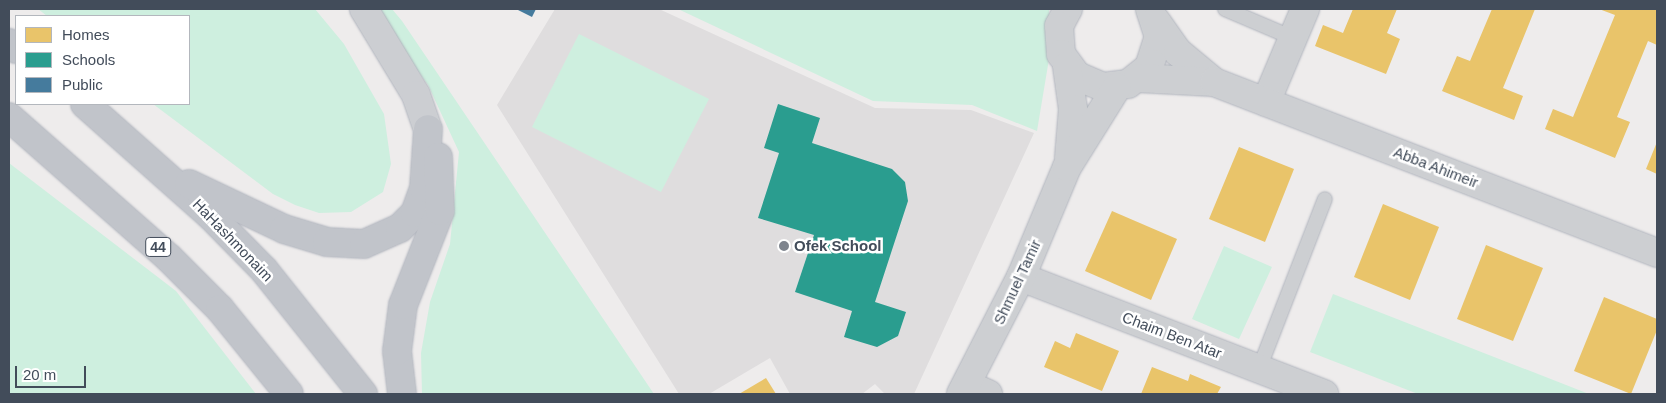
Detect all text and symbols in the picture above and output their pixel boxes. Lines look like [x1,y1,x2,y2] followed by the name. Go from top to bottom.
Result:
[15,15,190,105] legend
[62,26,110,43] text: Homes
[62,51,115,68] text: Schools
[62,76,103,93] text: Public
[1391,142,1481,192] street label: Abba Ahimeir
[189,195,277,285] street label: HaHashmonaim
[144,236,172,258] road number: 44
[794,237,882,255] place label: Ofek School
[989,237,1045,327] street label: Shmuel Tamir
[778,240,790,252] marker: Ofek School
[1119,308,1225,362] street label: Chaim Ben Atar
[18,356,89,388] scale bar
[23,366,56,383] text: 20 m

